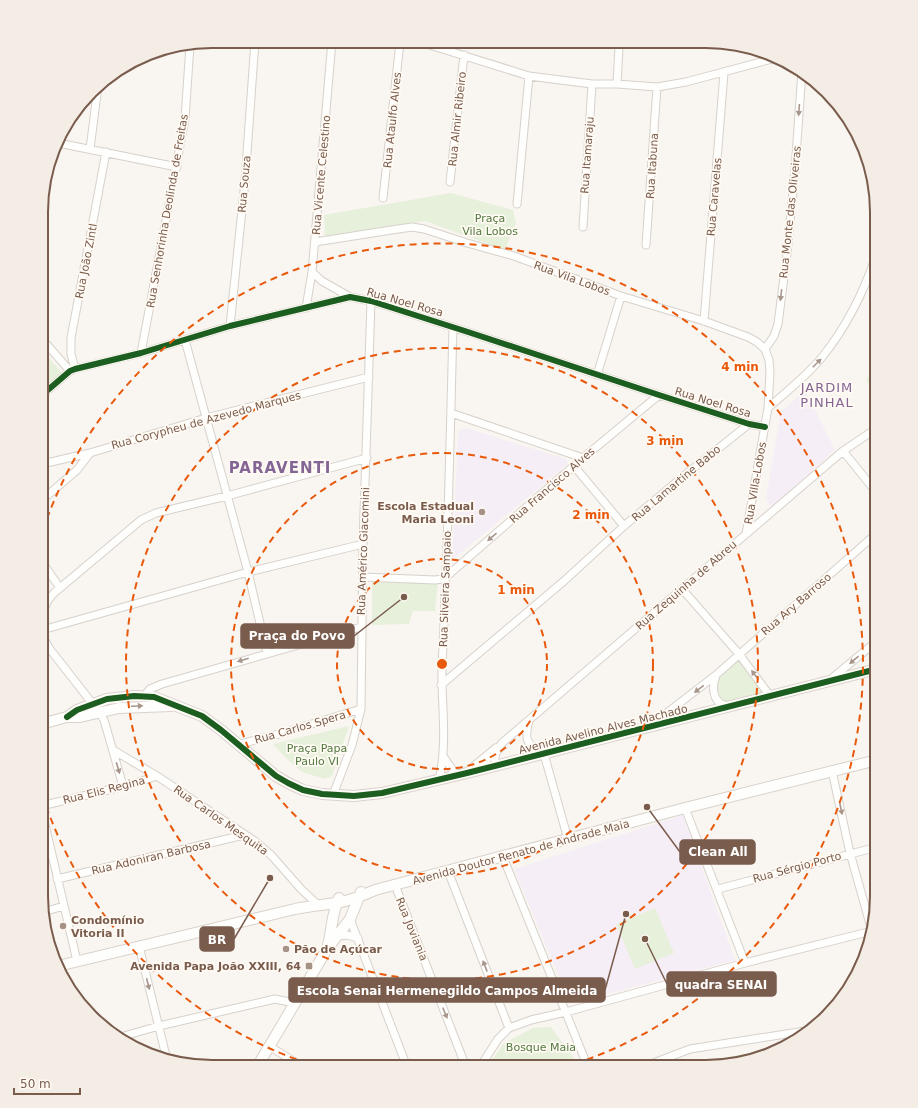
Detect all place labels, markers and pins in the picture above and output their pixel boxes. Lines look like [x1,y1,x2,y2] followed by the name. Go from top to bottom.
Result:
[377,500,474,526] place label: Escola Estadual Maria Leoni
[477,507,487,517] marker: Escola Estadual Maria Leoni
[241,624,354,648] callout: Praça do Povo
[435,657,449,671] centre of rings
[680,840,755,864] callout: Clean All
[71,914,145,940] place label: Condomínio Vitoria II
[58,921,68,931] marker: Condomínio Vitoria II
[200,927,234,951] callout: BR
[294,943,383,956] place label: Pão de Açúcar
[281,944,291,954] marker: Pão de Açúcar
[130,960,301,973] place label: Avenida Papa João XXIII, 64
[304,961,314,971] marker: Avenida Papa João XXIII, 64
[667,972,776,996] callout: quadra SENAI
[289,978,605,1002] callout: Escola Senai Hermenegildo Campos Almeida

